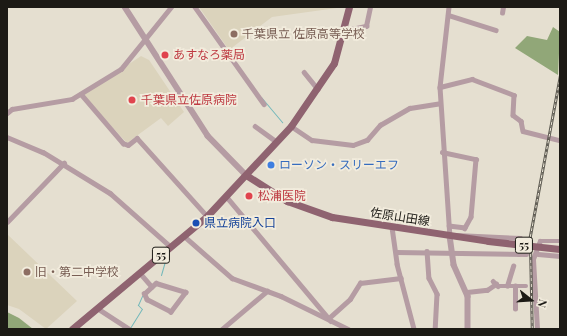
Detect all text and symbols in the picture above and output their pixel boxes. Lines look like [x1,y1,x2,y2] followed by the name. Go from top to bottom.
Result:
[242,27,365,41] place label: 千葉県立 佐原高等学校
[229,29,239,39] marker: 千葉県立 佐原高等学校
[173,48,245,62] place label: あすなろ薬局
[160,50,170,60] marker: あすなろ薬局
[141,93,237,107] place label: 千葉県立佐原病院
[126,94,138,106] marker: 千葉県立佐原病院
[279,158,399,172] place label: ローソン・スリーエフ
[266,160,276,170] marker: ローソン・スリーエフ
[258,189,306,203] place label: 松浦医院
[243,190,255,202] marker: 松浦医院
[369,205,431,229] street label: 佐原山田線
[204,216,276,230] place label: 県立病院入口
[191,218,201,228] marker: 県立病院入口
[514,236,534,254] road number: 55
[151,246,171,264] road number: 55
[35,265,119,279] place label: 旧・第二中学校
[22,267,32,277] marker: 旧・第二中学校
[511,280,551,320] north arrow
[535,298,551,310] text: N

